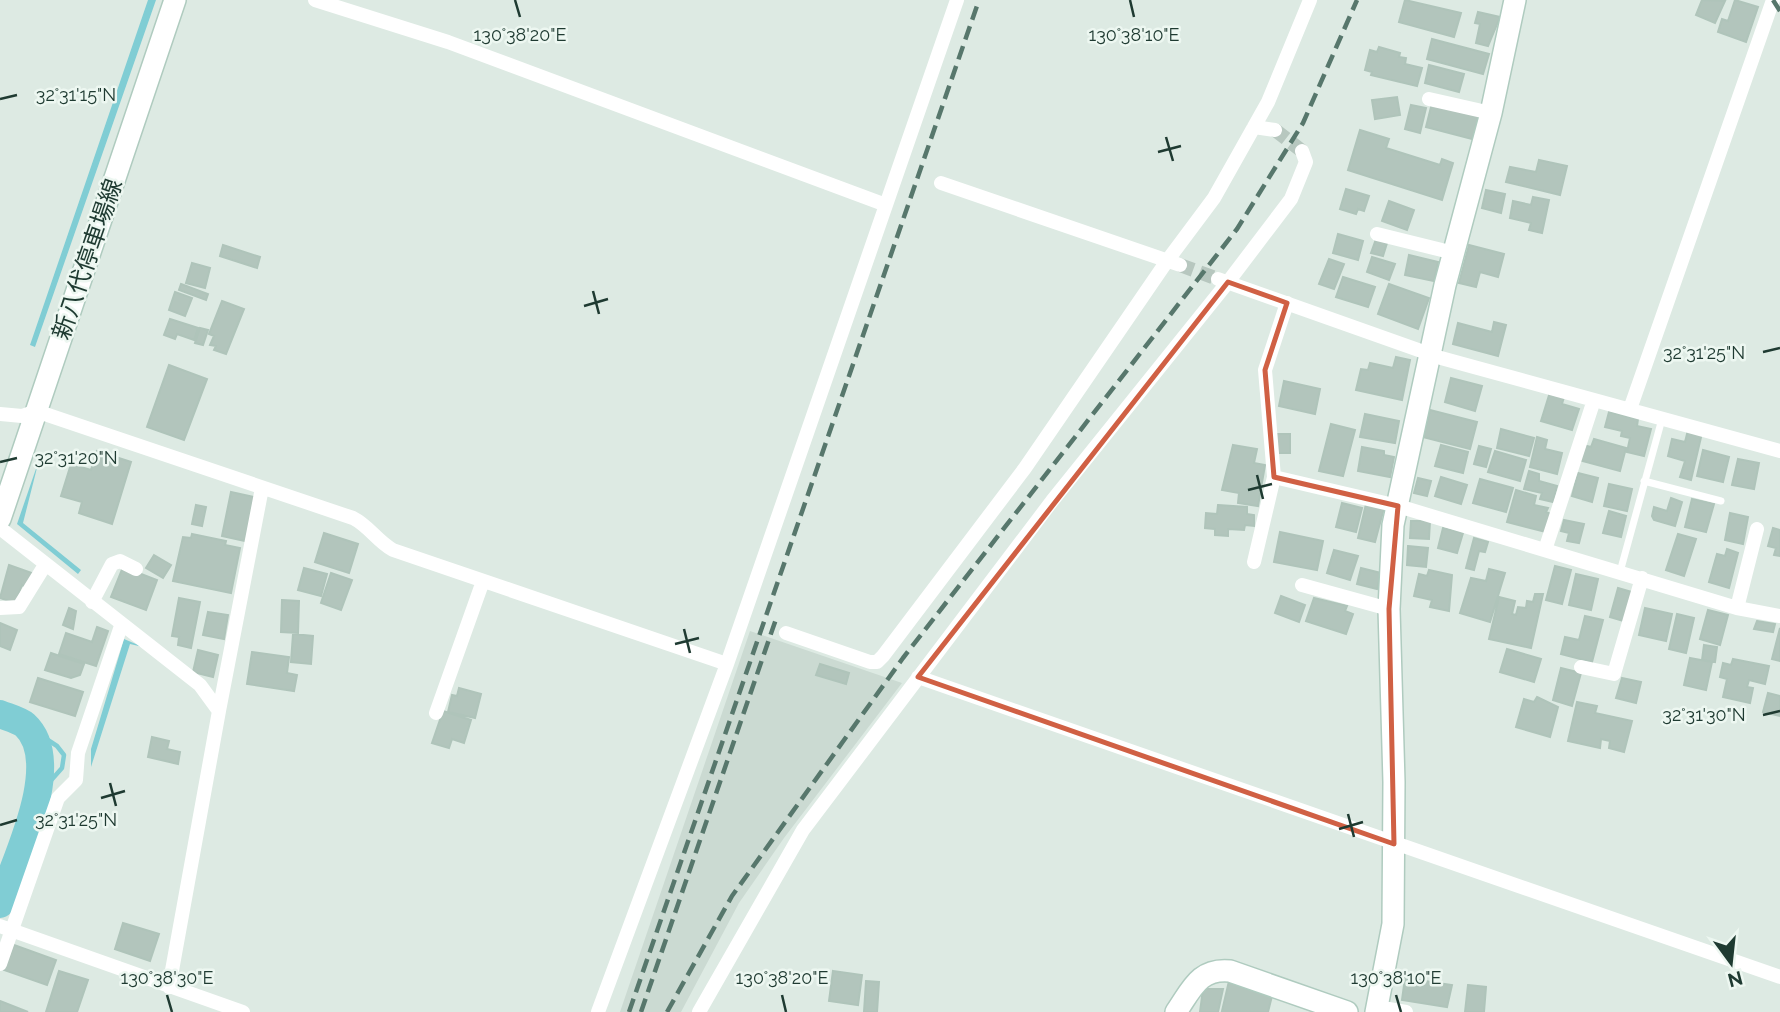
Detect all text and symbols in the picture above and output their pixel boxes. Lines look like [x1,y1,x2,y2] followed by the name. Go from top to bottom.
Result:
[474,24,566,45] text: 130°38'20"E
[1088,24,1180,45] text: 130°38'10"E
[36,84,116,105] text: 32°31'15"N
[46,175,128,343] street label: 新八代停車場線
[1663,342,1745,363] text: 32°31'25"N
[34,447,118,468] text: 32°31'20"N
[1662,704,1746,725] text: 32°31'30"N
[35,809,117,830] text: 32°31'25"N
[1696,928,1766,998] north arrow
[121,967,213,988] text: 130°38'30"E
[736,967,828,988] text: 130°38'20"E
[1350,967,1442,988] text: 130°38'10"E
[1726,967,1745,992] text: N

